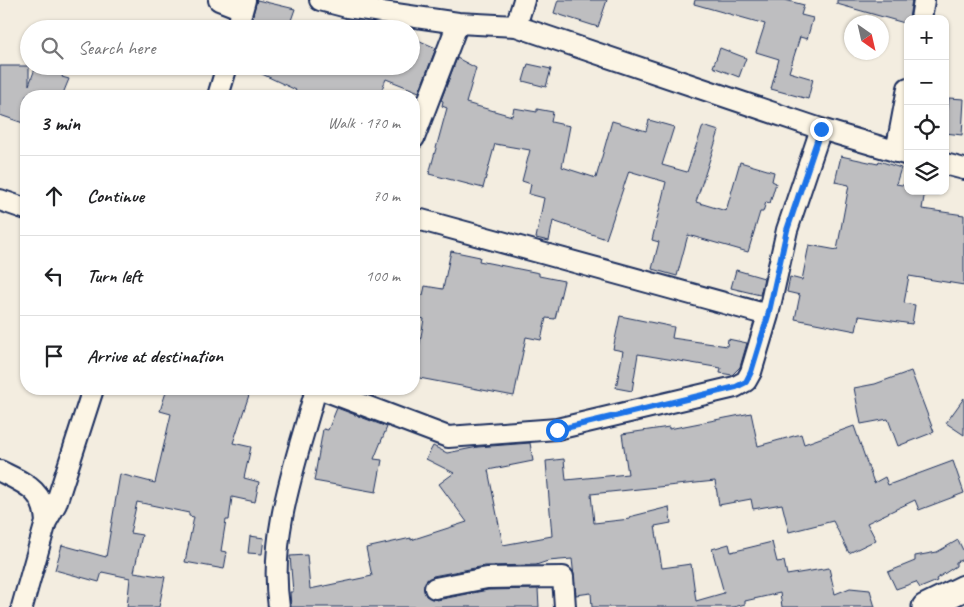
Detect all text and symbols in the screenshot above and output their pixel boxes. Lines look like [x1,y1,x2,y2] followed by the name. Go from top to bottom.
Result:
[844,15,889,60] north arrow
[904,15,949,195] map controls
[904,15,949,60] button: +
[20,20,420,75] search box
[38,34,66,62] icon: search
[78,36,155,60] text: Search here
[904,60,949,105] button: −
[904,105,949,150] button: locate
[40,110,80,136] text: 3 min
[328,113,400,133] text: Walk · 170 m
[810,118,833,141] route end
[904,150,949,195] button: layers
[40,182,68,210] icon: ahead
[87,184,144,208] text: Continue
[373,186,400,206] text: 70 m
[40,262,68,290] icon: left
[87,264,142,288] text: Turn left
[366,266,400,286] text: 100 m
[40,342,68,370] icon: arrive
[87,344,223,368] text: Arrive at destination
[546,419,569,442] route start

